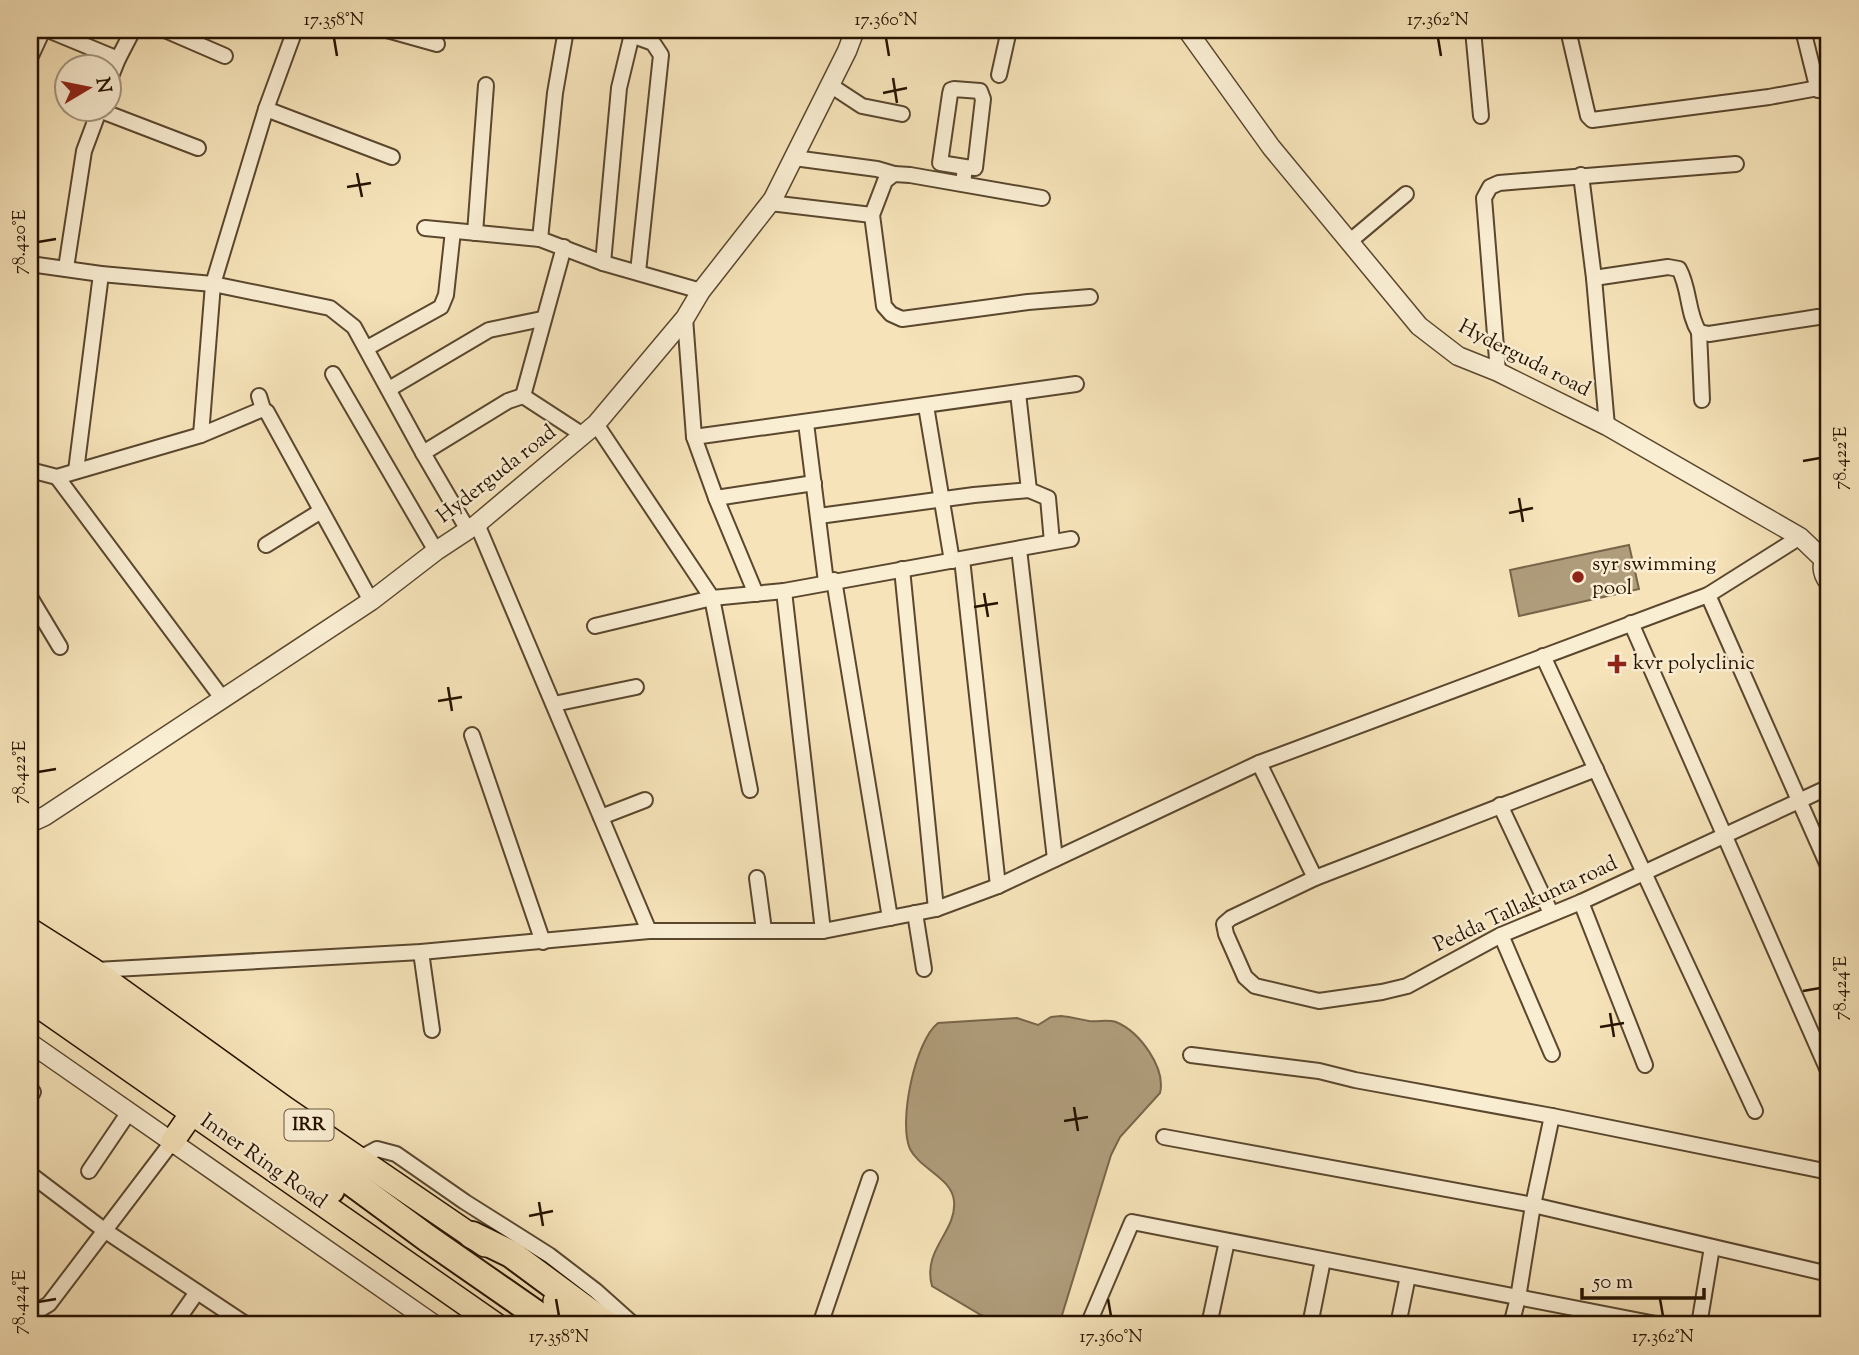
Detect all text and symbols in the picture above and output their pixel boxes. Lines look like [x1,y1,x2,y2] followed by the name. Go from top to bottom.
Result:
[304,8,364,34] text: 17.358°N
[854,8,918,34] text: 17.360°N
[1407,8,1469,34] text: 17.362°N
[52,52,122,122] north arrow
[88,76,117,95] text: N
[8,210,34,274] text: 78.420°E
[1453,313,1596,405] street label: Hyderguda road
[431,418,563,531] street label: Hyderguda road
[1829,426,1855,490] text: 78.422°E
[1592,550,1716,604] place label: syr swimming pool
[1570,569,1586,585] marker: syr swimming pool
[1633,649,1755,679] place label: kvr polyclinic
[1607,654,1627,674] marker: kvr polyclinic
[8,740,34,804] text: 78.422°E
[1429,849,1623,961] street label: Pedda Tallakunta road
[1829,956,1855,1020] text: 78.424°E
[193,1107,333,1217] street label: Inner Ring Road
[284,1110,334,1140] road number: IRR
[1582,1257,1705,1301] scale bar
[1592,1268,1633,1298] text: 50 m
[8,1270,34,1334] text: 78.424°E
[529,1325,589,1351] text: 17.358°N
[1079,1325,1143,1351] text: 17.360°N
[1632,1325,1694,1351] text: 17.362°N

